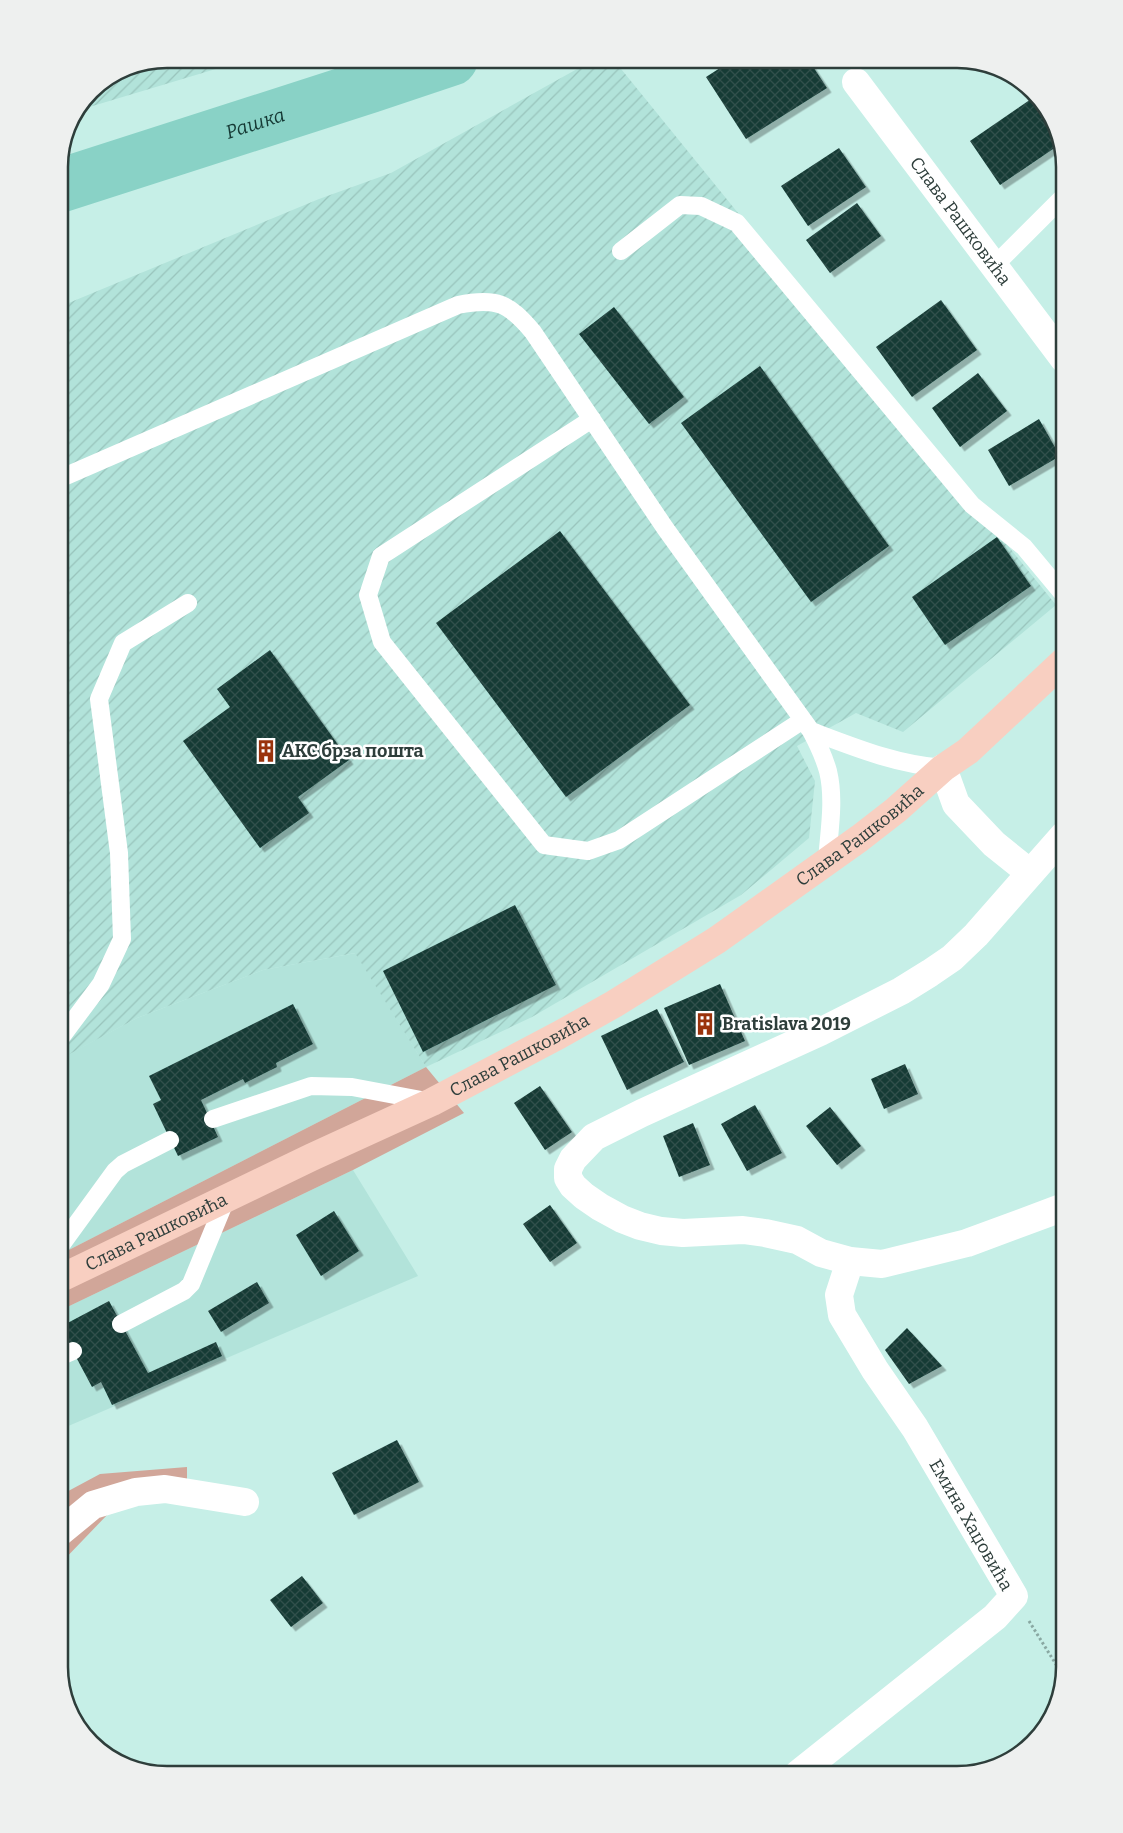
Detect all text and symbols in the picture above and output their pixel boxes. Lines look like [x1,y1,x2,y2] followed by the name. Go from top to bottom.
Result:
[223,103,288,143] water label: Рашка
[905,152,1016,290] street label: Слава Рашковића
[253,738,279,764] building icon: АКС брза пошта
[282,740,424,762] place label: АКС брза пошта
[792,779,928,891] street label: Слава Рашковића
[446,1009,593,1102] street label: Слава Рашковића
[692,1011,718,1037] building icon: Bratislava 2019
[722,1013,851,1035] place label: Bratislava 2019
[82,1188,231,1276] street label: Слава Рашковића
[924,1455,1018,1595] street label: Емина Хаџовића

